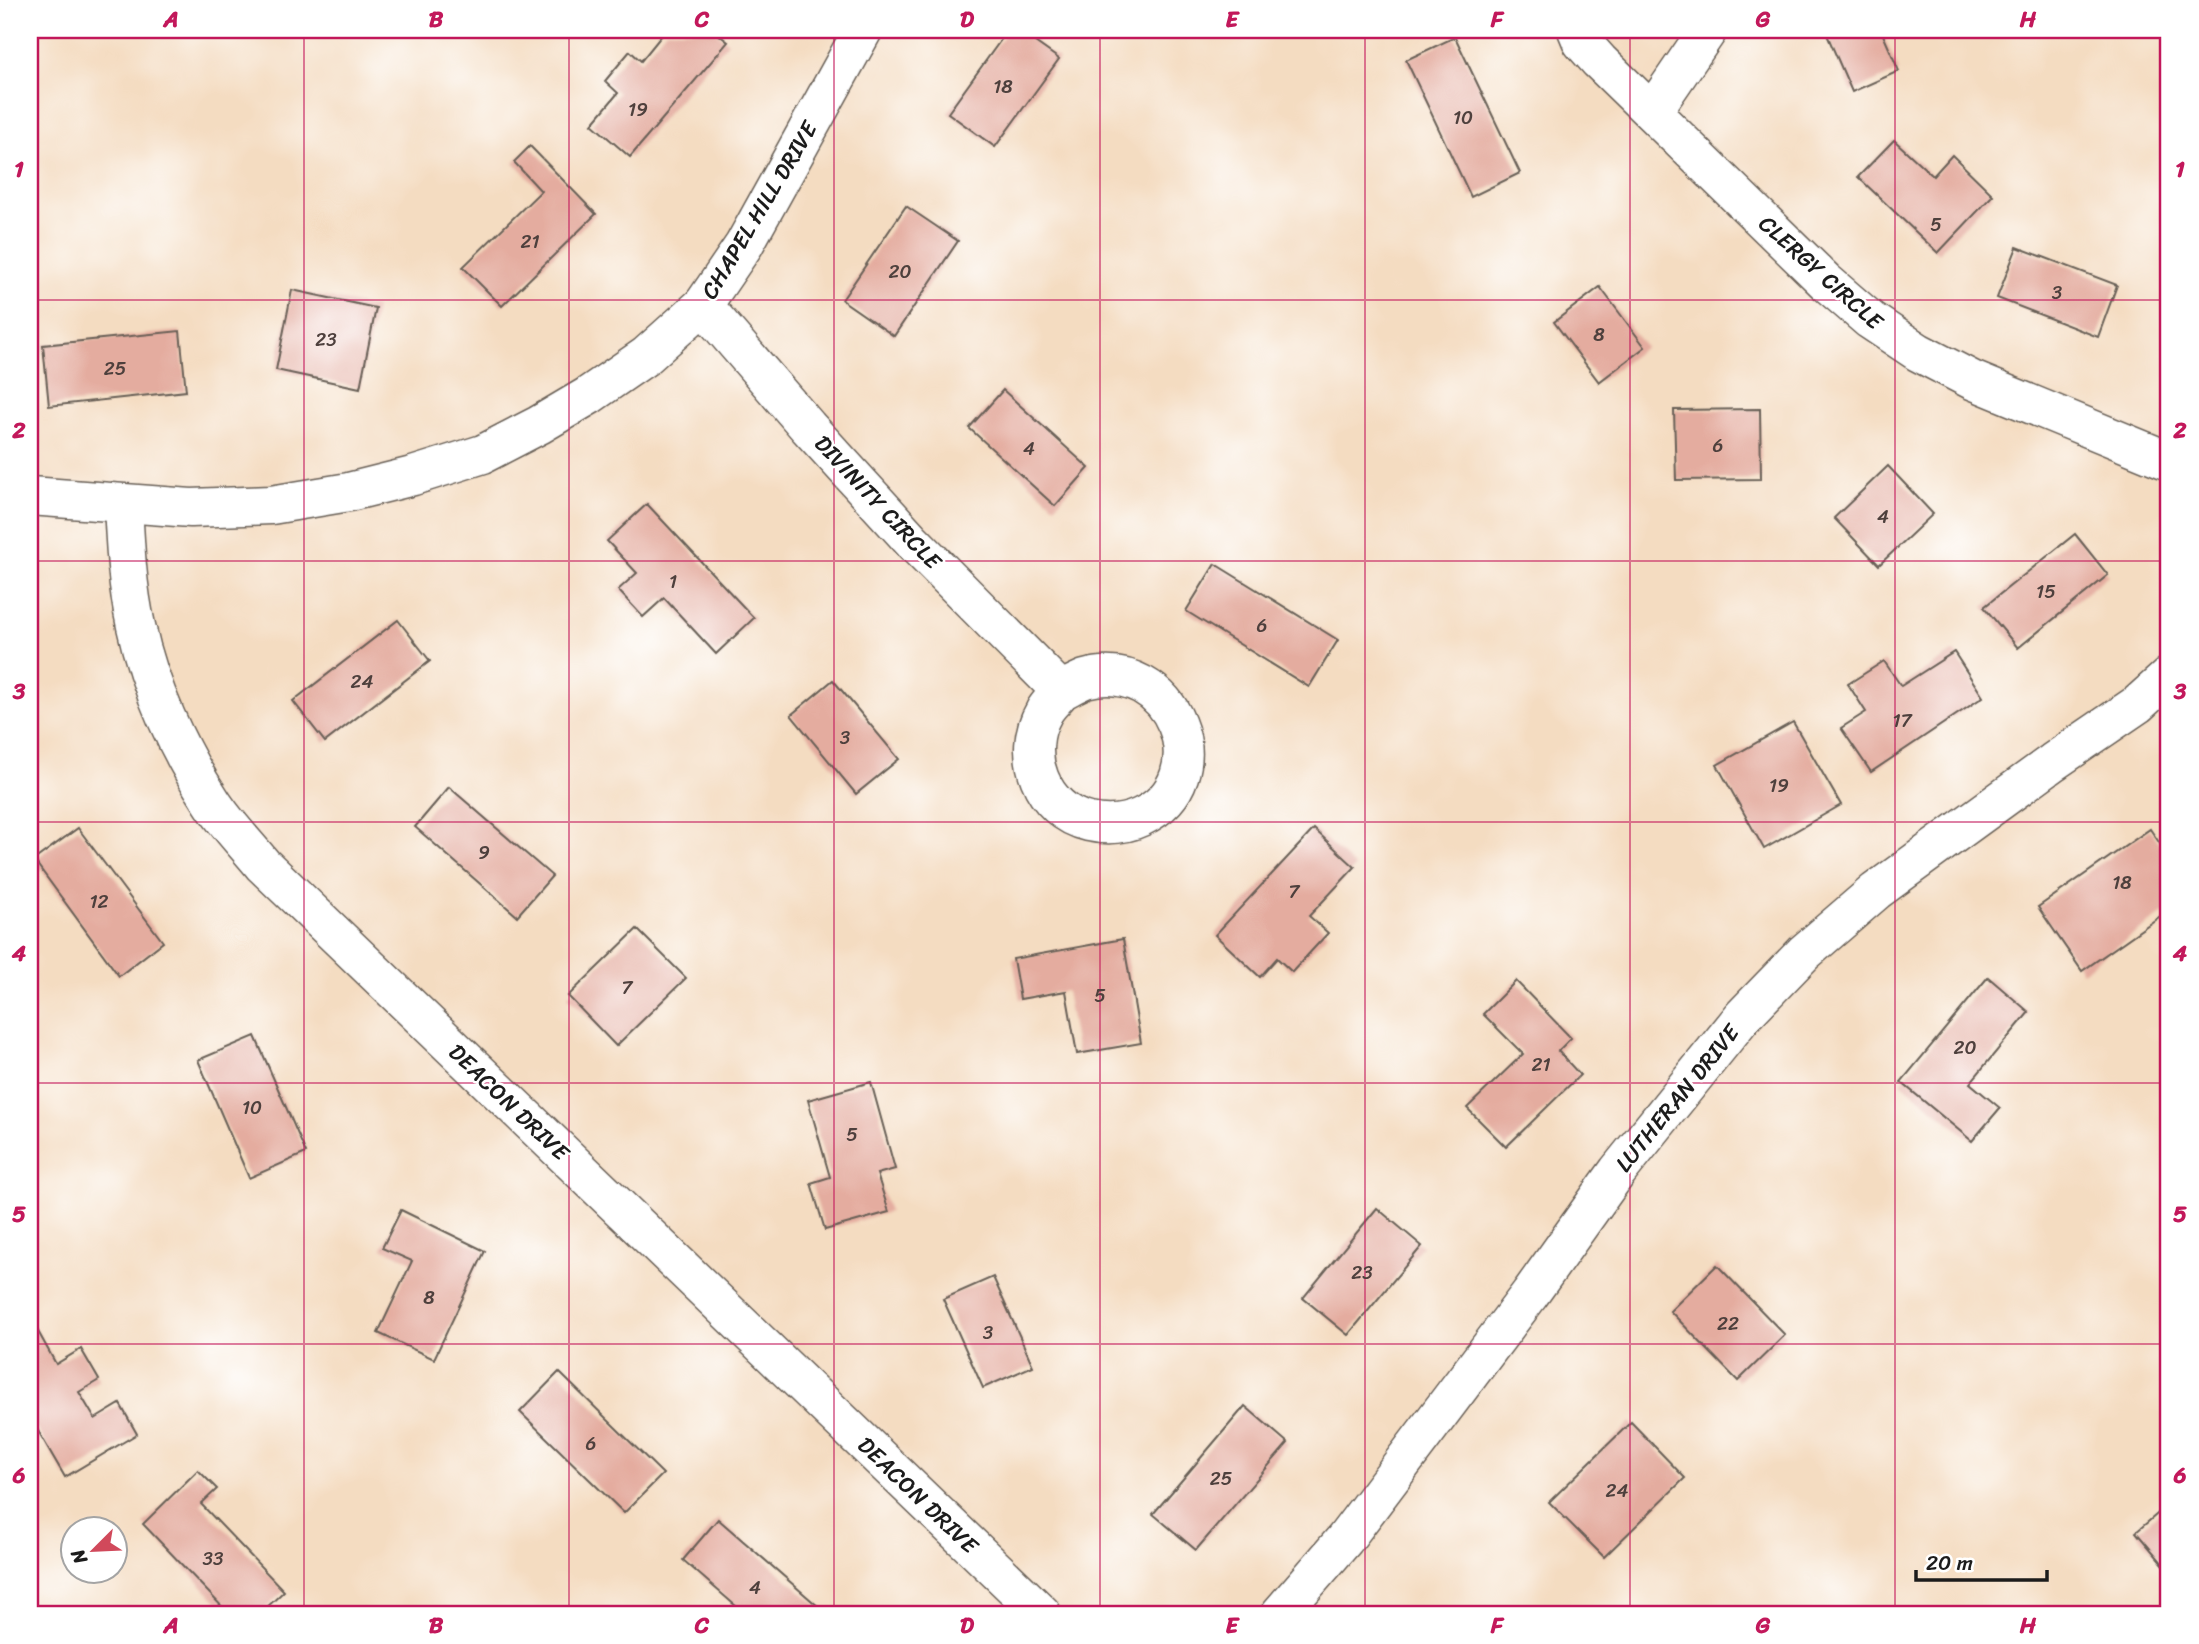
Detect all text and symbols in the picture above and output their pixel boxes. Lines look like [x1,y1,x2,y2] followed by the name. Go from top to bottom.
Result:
[162,0,179,40] text: A
[429,0,444,40] text: B
[694,0,710,40] text: C
[960,0,975,40] text: D
[1226,0,1241,40] text: E
[1490,0,1505,40] text: F
[1755,0,1771,40] text: G
[2019,0,2037,40] text: H
[993,70,1013,103] house number: 18
[628,93,648,126] house number: 19
[1453,101,1473,134] house number: 10
[690,112,830,307] street label: CHAPEL HILL DRIVE
[14,149,24,190] text: 1
[2175,149,2185,190] text: 1
[1749,205,1894,341] street label: CLERGY CIRCLE
[1930,208,1942,241] house number: 5
[520,225,540,258] house number: 21
[889,255,911,288] house number: 20
[2052,276,2063,309] house number: 3
[1593,318,1605,351] house number: 8
[315,323,337,356] house number: 23
[104,352,127,385] house number: 25
[11,410,26,451] text: 2
[2172,410,2187,451] text: 2
[804,425,952,580] street label: DIVINITY CIRCLE
[1713,429,1723,462] house number: 6
[1023,432,1035,465] house number: 4
[1877,500,1889,533] house number: 4
[669,565,677,598] house number: 1
[2036,575,2056,608] house number: 15
[1257,609,1267,642] house number: 6
[351,665,374,698] house number: 24
[12,671,26,712] text: 3
[2173,671,2187,712] text: 3
[1892,704,1913,737] house number: 17
[840,721,851,754] house number: 3
[1769,769,1789,802] house number: 19
[478,836,490,869] house number: 9
[2112,866,2132,899] house number: 18
[1289,875,1301,908] house number: 7
[89,885,109,918] house number: 12
[11,933,27,974] text: 4
[2172,933,2188,974] text: 4
[622,971,634,1004] house number: 7
[1094,979,1106,1012] house number: 5
[1604,1014,1751,1182] street label: LUTHERAN DRIVE
[1954,1031,1976,1064] house number: 20
[438,1033,580,1172] street label: DEACON DRIVE
[1531,1048,1551,1081] house number: 21
[242,1091,262,1124] house number: 10
[846,1118,858,1151] house number: 5
[12,1194,26,1235] text: 5
[2173,1194,2187,1235] text: 5
[1351,1256,1373,1289] house number: 23
[423,1281,435,1314] house number: 8
[1717,1307,1739,1340] house number: 22
[983,1316,994,1349] house number: 3
[847,1426,989,1565] street label: DEACON DRIVE
[586,1427,596,1460] house number: 6
[11,1455,26,1496] text: 6
[2172,1455,2187,1496] text: 6
[1210,1462,1233,1495] house number: 25
[1606,1474,1629,1507] house number: 24
[60,1514,130,1584] north arrow
[1916,1539,2047,1583] scale bar
[203,1542,224,1575] house number: 33
[61,1543,97,1570] text: N
[1926,1544,1973,1582] text: 20 m
[749,1571,761,1604] house number: 4
[162,1605,179,1644] text: A
[429,1605,444,1644] text: B
[694,1605,710,1644] text: C
[960,1605,975,1644] text: D
[1226,1605,1241,1644] text: E
[1490,1605,1505,1644] text: F
[1755,1605,1771,1644] text: G
[2019,1605,2037,1644] text: H

